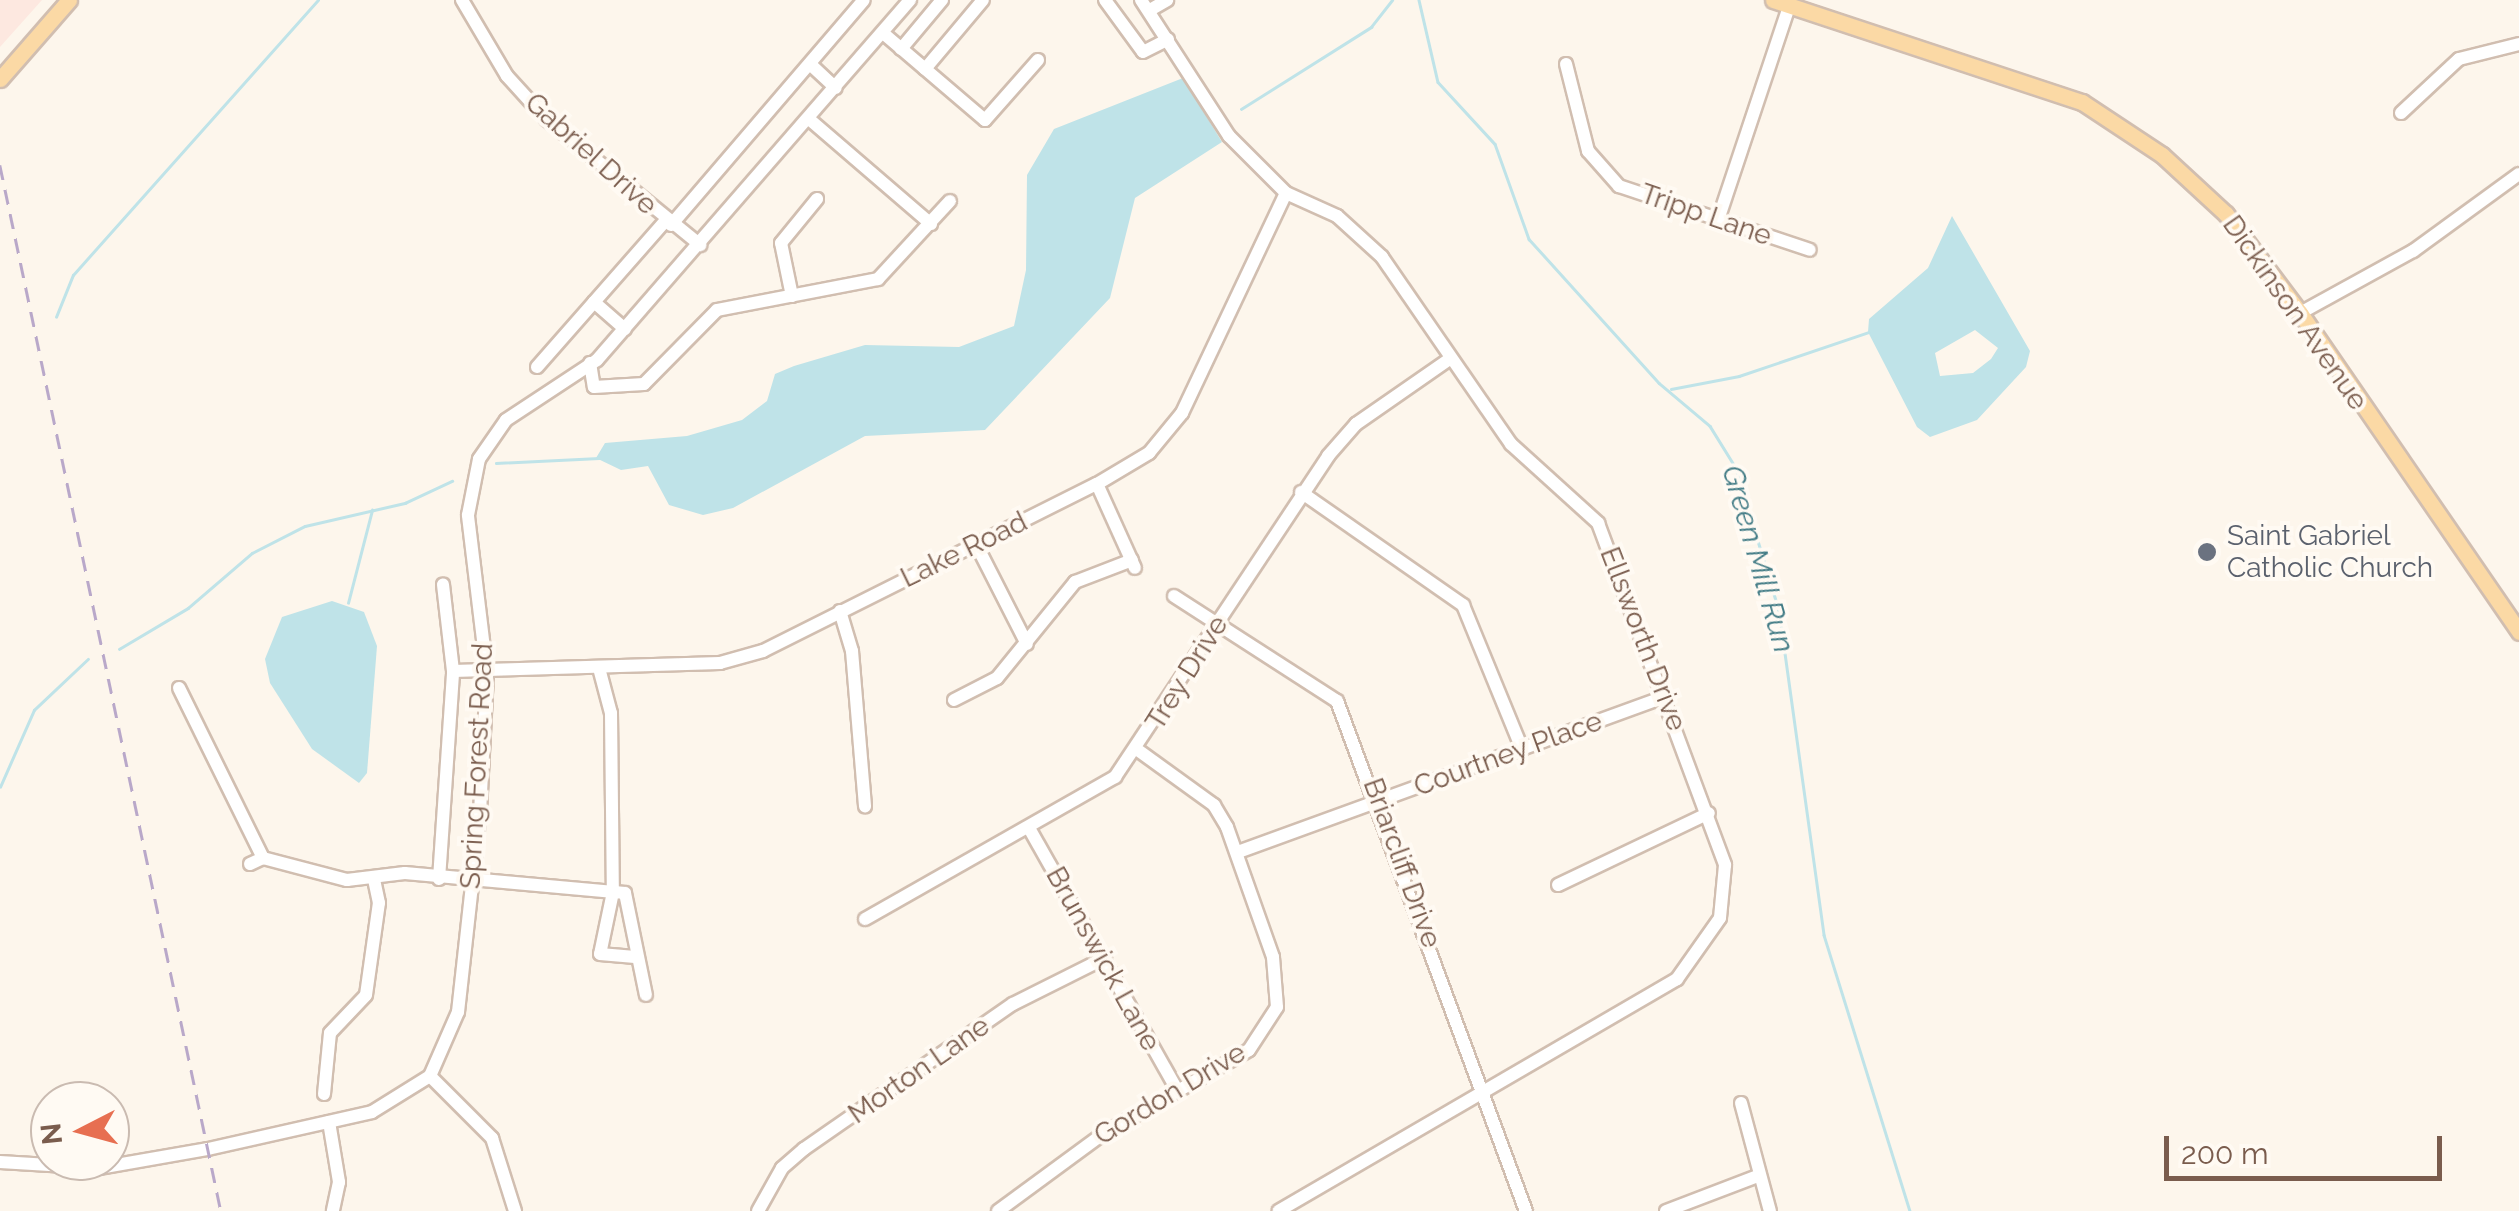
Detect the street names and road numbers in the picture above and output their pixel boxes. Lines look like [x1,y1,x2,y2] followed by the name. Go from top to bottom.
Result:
[518,86,664,222] street label: Gabriel Drive
[1636,177,1776,253] street label: Tripp Lane
[2215,209,2375,417] street label: Dickinson Avenue
[895,505,1033,595] street label: Lake Road
[1593,542,1693,736] street label: Ellsworth Drive
[1139,609,1235,737] street label: Trey Drive
[454,642,500,890] street label: Spring Forest Road
[1409,704,1607,804] street label: Courtney Place
[1356,773,1448,953] street label: Briarcliff Drive
[1039,861,1167,1057] street label: Brunswick Lane
[842,1009,996,1131] street label: Morton Lane
[1088,1036,1252,1152] street label: Gordon Drive

